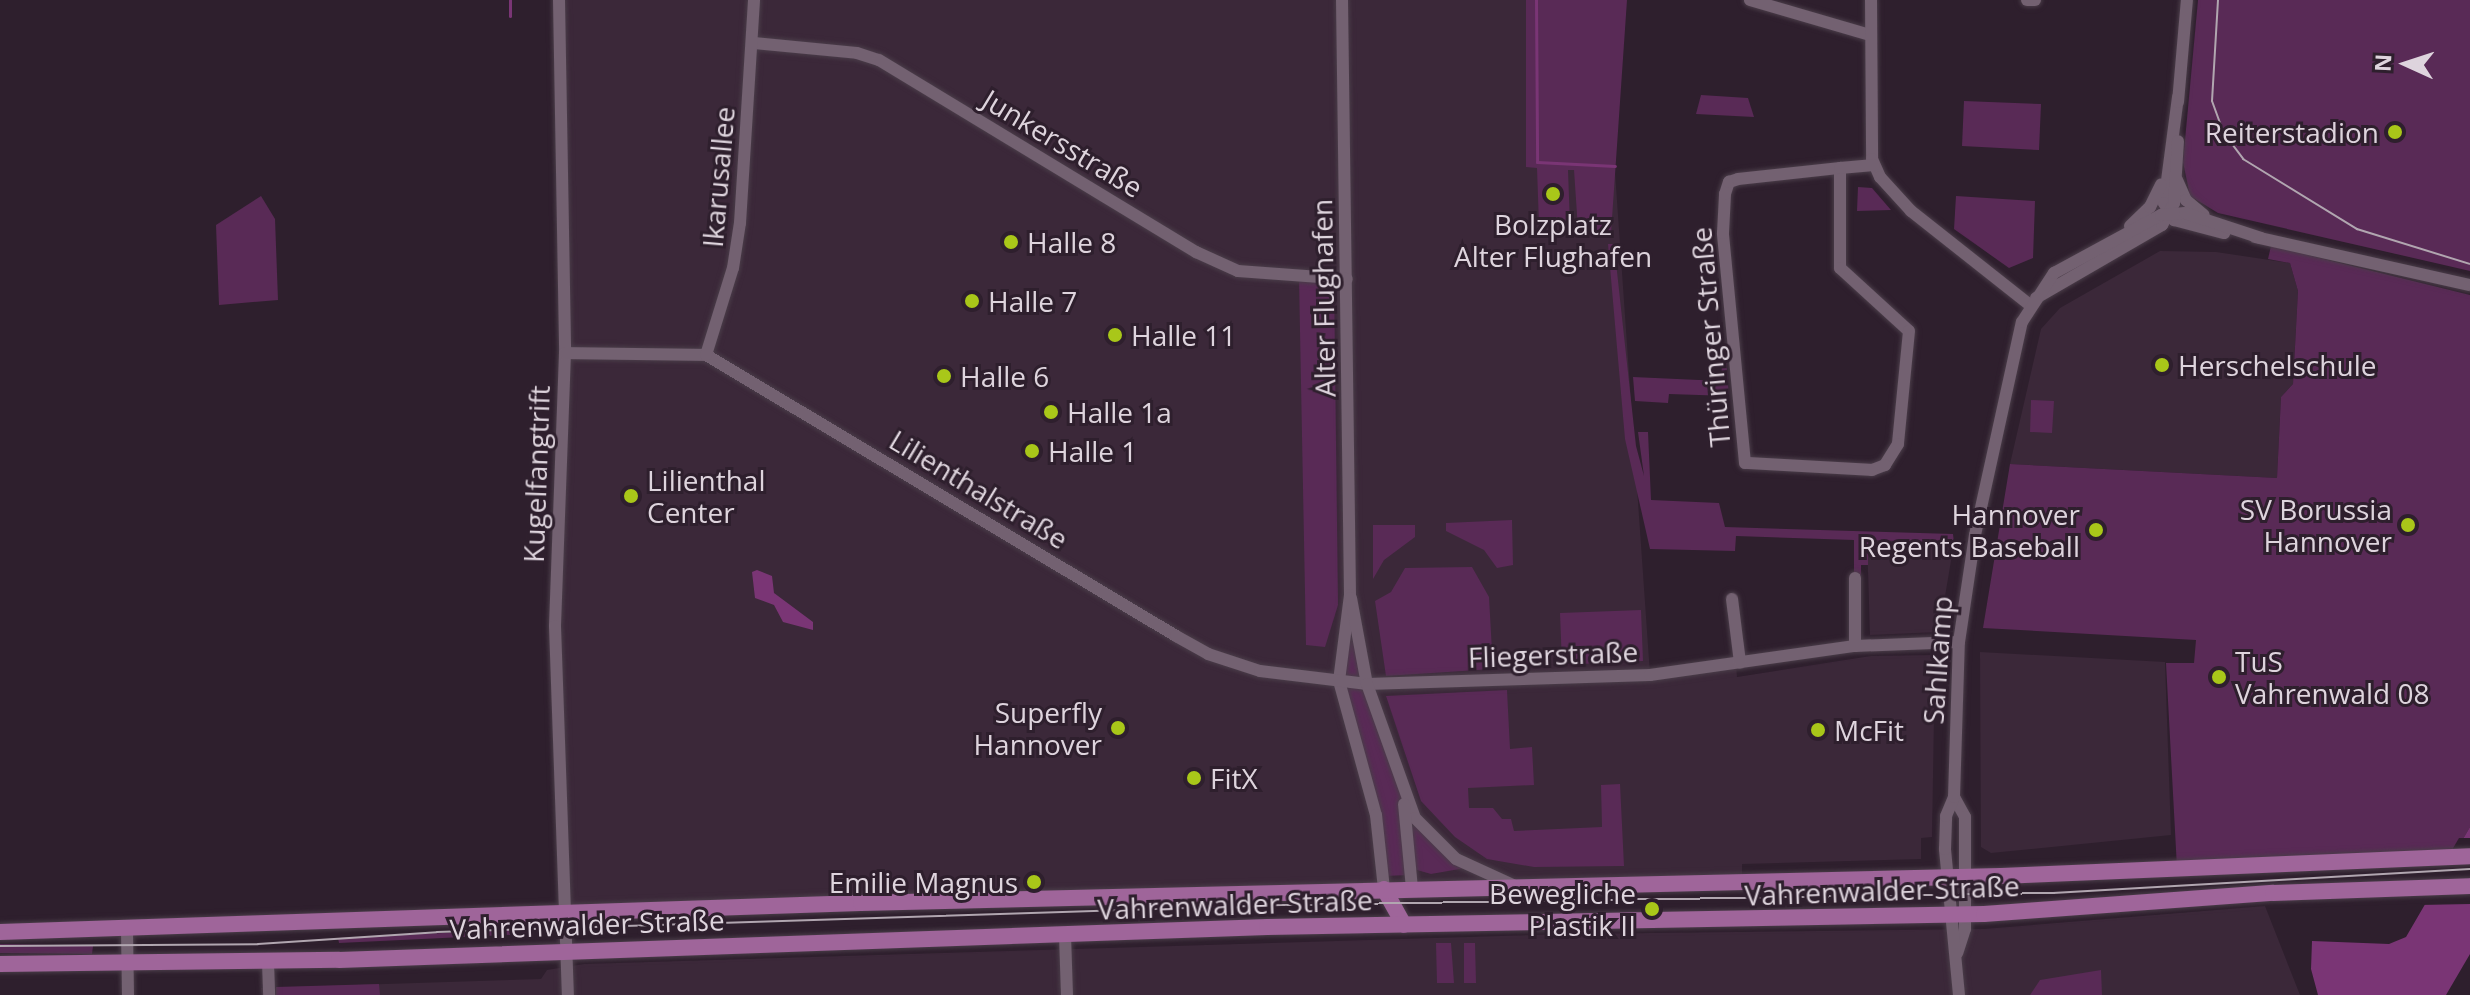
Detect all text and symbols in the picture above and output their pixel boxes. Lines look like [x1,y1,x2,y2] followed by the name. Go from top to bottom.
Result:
[2366,24,2446,104] north arrow
[2367,53,2397,72] text: N
[977,82,1149,204] street label: Junkersstraße
[695,105,741,249] street label: Ikarusallee
[2205,115,2379,149] place label: Reiterstadion
[2386,123,2404,141] marker: Reiterstadion
[1544,185,1562,203] marker: Bolzplatz Alter Flughafen
[1304,199,1342,397] street label: Alter Flughafen
[1454,207,1652,273] place label: Bolzplatz Alter Flughafen
[1027,225,1116,259] place label: Halle 8
[1684,226,1736,448] street label: Thüringer Straße
[1002,233,1020,251] marker: Halle 8
[988,284,1077,318] place label: Halle 7
[963,292,981,310] marker: Halle 7
[1131,318,1236,352] place label: Halle 11
[1106,326,1124,344] marker: Halle 11
[2178,348,2376,382] place label: Herschelschule
[2153,356,2171,374] marker: Herschelschule
[960,359,1049,393] place label: Halle 6
[935,367,953,385] marker: Halle 6
[516,385,556,563] street label: Kugelfangtrift
[1067,395,1172,429] place label: Halle 1a
[1042,403,1060,421] marker: Halle 1a
[884,423,1074,555] street label: Lilienthalstraße
[1048,434,1137,468] place label: Halle 1
[1023,442,1041,460] marker: Halle 1
[647,463,765,529] place label: Lilienthal Center
[622,487,640,505] marker: Lilienthal Center
[2240,492,2392,558] place label: SV Borussia Hannover
[1859,497,2080,563] place label: Hannover Regents Baseball
[2399,516,2417,534] marker: SV Borussia Hannover
[2087,521,2105,539] marker: Hannover Regents Baseball
[1916,595,1958,725] street label: Sahlkamp
[1467,634,1639,674] street label: Fliegerstraße
[2235,644,2430,710] place label: TuS Vahrenwald 08
[2210,668,2228,686] marker: TuS Vahrenwald 08
[973,695,1102,761] place label: Superfly Hannover
[1834,713,1904,747] place label: McFit
[1109,719,1127,737] marker: Superfly Hannover
[1809,721,1827,739] marker: McFit
[1210,761,1258,795] place label: FitX
[1185,769,1203,787] marker: FitX
[829,865,1018,899] place label: Emilie Magnus
[1744,868,2020,912] street label: Vahrenwalder Straße
[1025,873,1043,891] marker: Emilie Magnus
[1489,876,1636,942] place label: Bewegliche Plastik II
[1097,882,1373,926] street label: Vahrenwalder Straße
[1643,900,1661,918] marker: Bewegliche Plastik II
[449,902,725,946] street label: Vahrenwalder Straße

